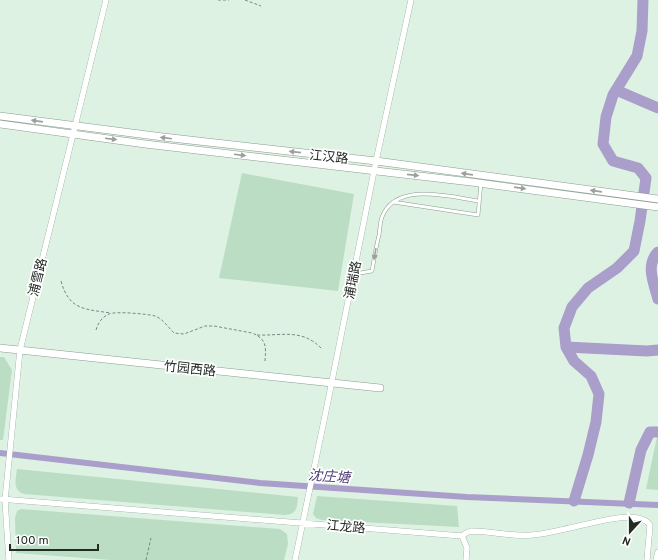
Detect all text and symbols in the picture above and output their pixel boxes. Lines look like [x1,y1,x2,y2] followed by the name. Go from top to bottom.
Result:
[31,118,43,124] one-way arrow
[160,134,172,141] one-way arrow
[105,136,117,142] one-way arrow
[309,148,349,168] street label: 江汉路
[289,149,301,156] one-way arrow
[234,152,246,158] one-way arrow
[461,171,473,177] one-way arrow
[407,172,419,179] one-way arrow
[514,185,526,192] one-way arrow
[590,188,602,194] one-way arrow
[372,248,378,260] one-way arrow
[25,256,51,298] street label: 浦雪路
[341,260,366,301] street label: 浦瑞路
[163,359,216,381] street label: 竹园西路
[307,468,352,488] water label: 沈庄塘
[610,512,650,552] north arrow
[326,517,366,538] street label: 江龙路
[10,526,98,552] scale bar
[621,532,633,548] text: N
[16,533,49,549] text: 100 m

